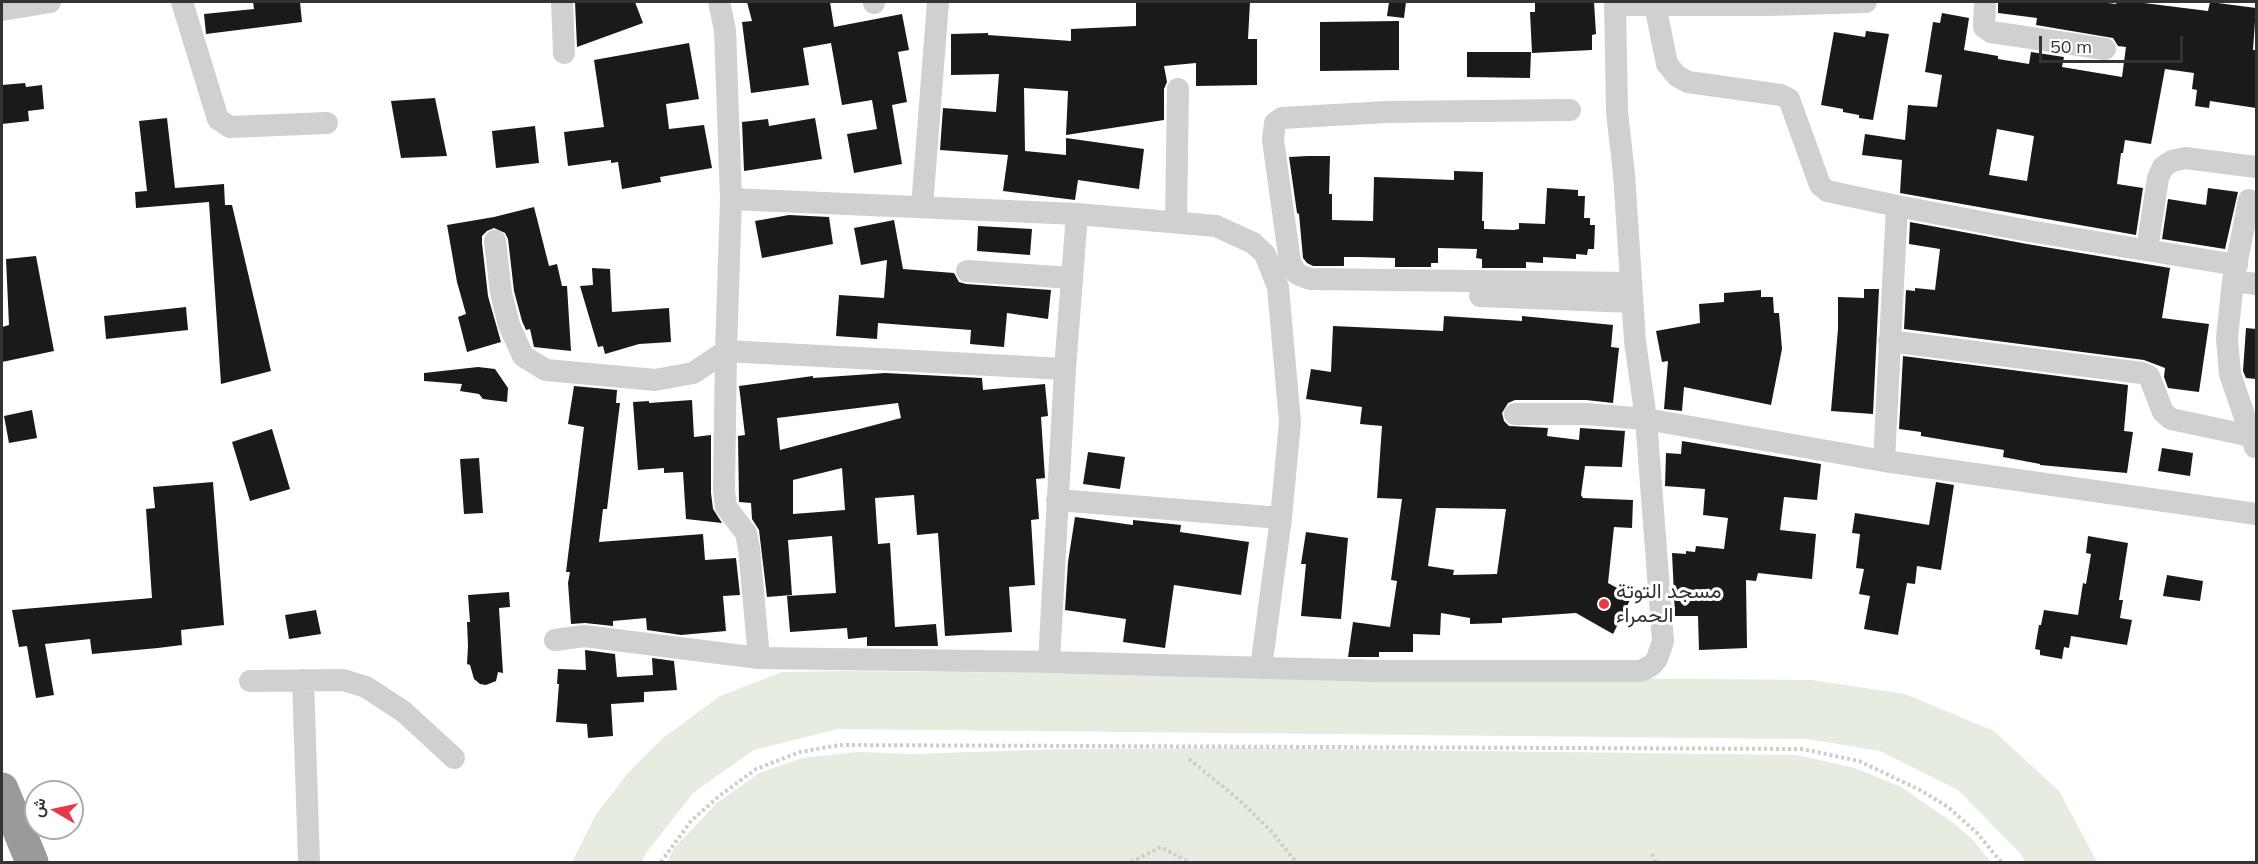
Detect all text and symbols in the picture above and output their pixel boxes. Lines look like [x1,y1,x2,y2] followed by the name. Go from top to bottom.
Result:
[2042,24,2186,62] scale bar
[2050,35,2092,58] text: 50 m
[1616,579,1722,629] place label: مسجد التوتة الحمراء
[1597,597,1611,611] marker: مسجد التوتة الحمراء
[24,780,84,840] north arrow
[27,796,50,819] text: ش

